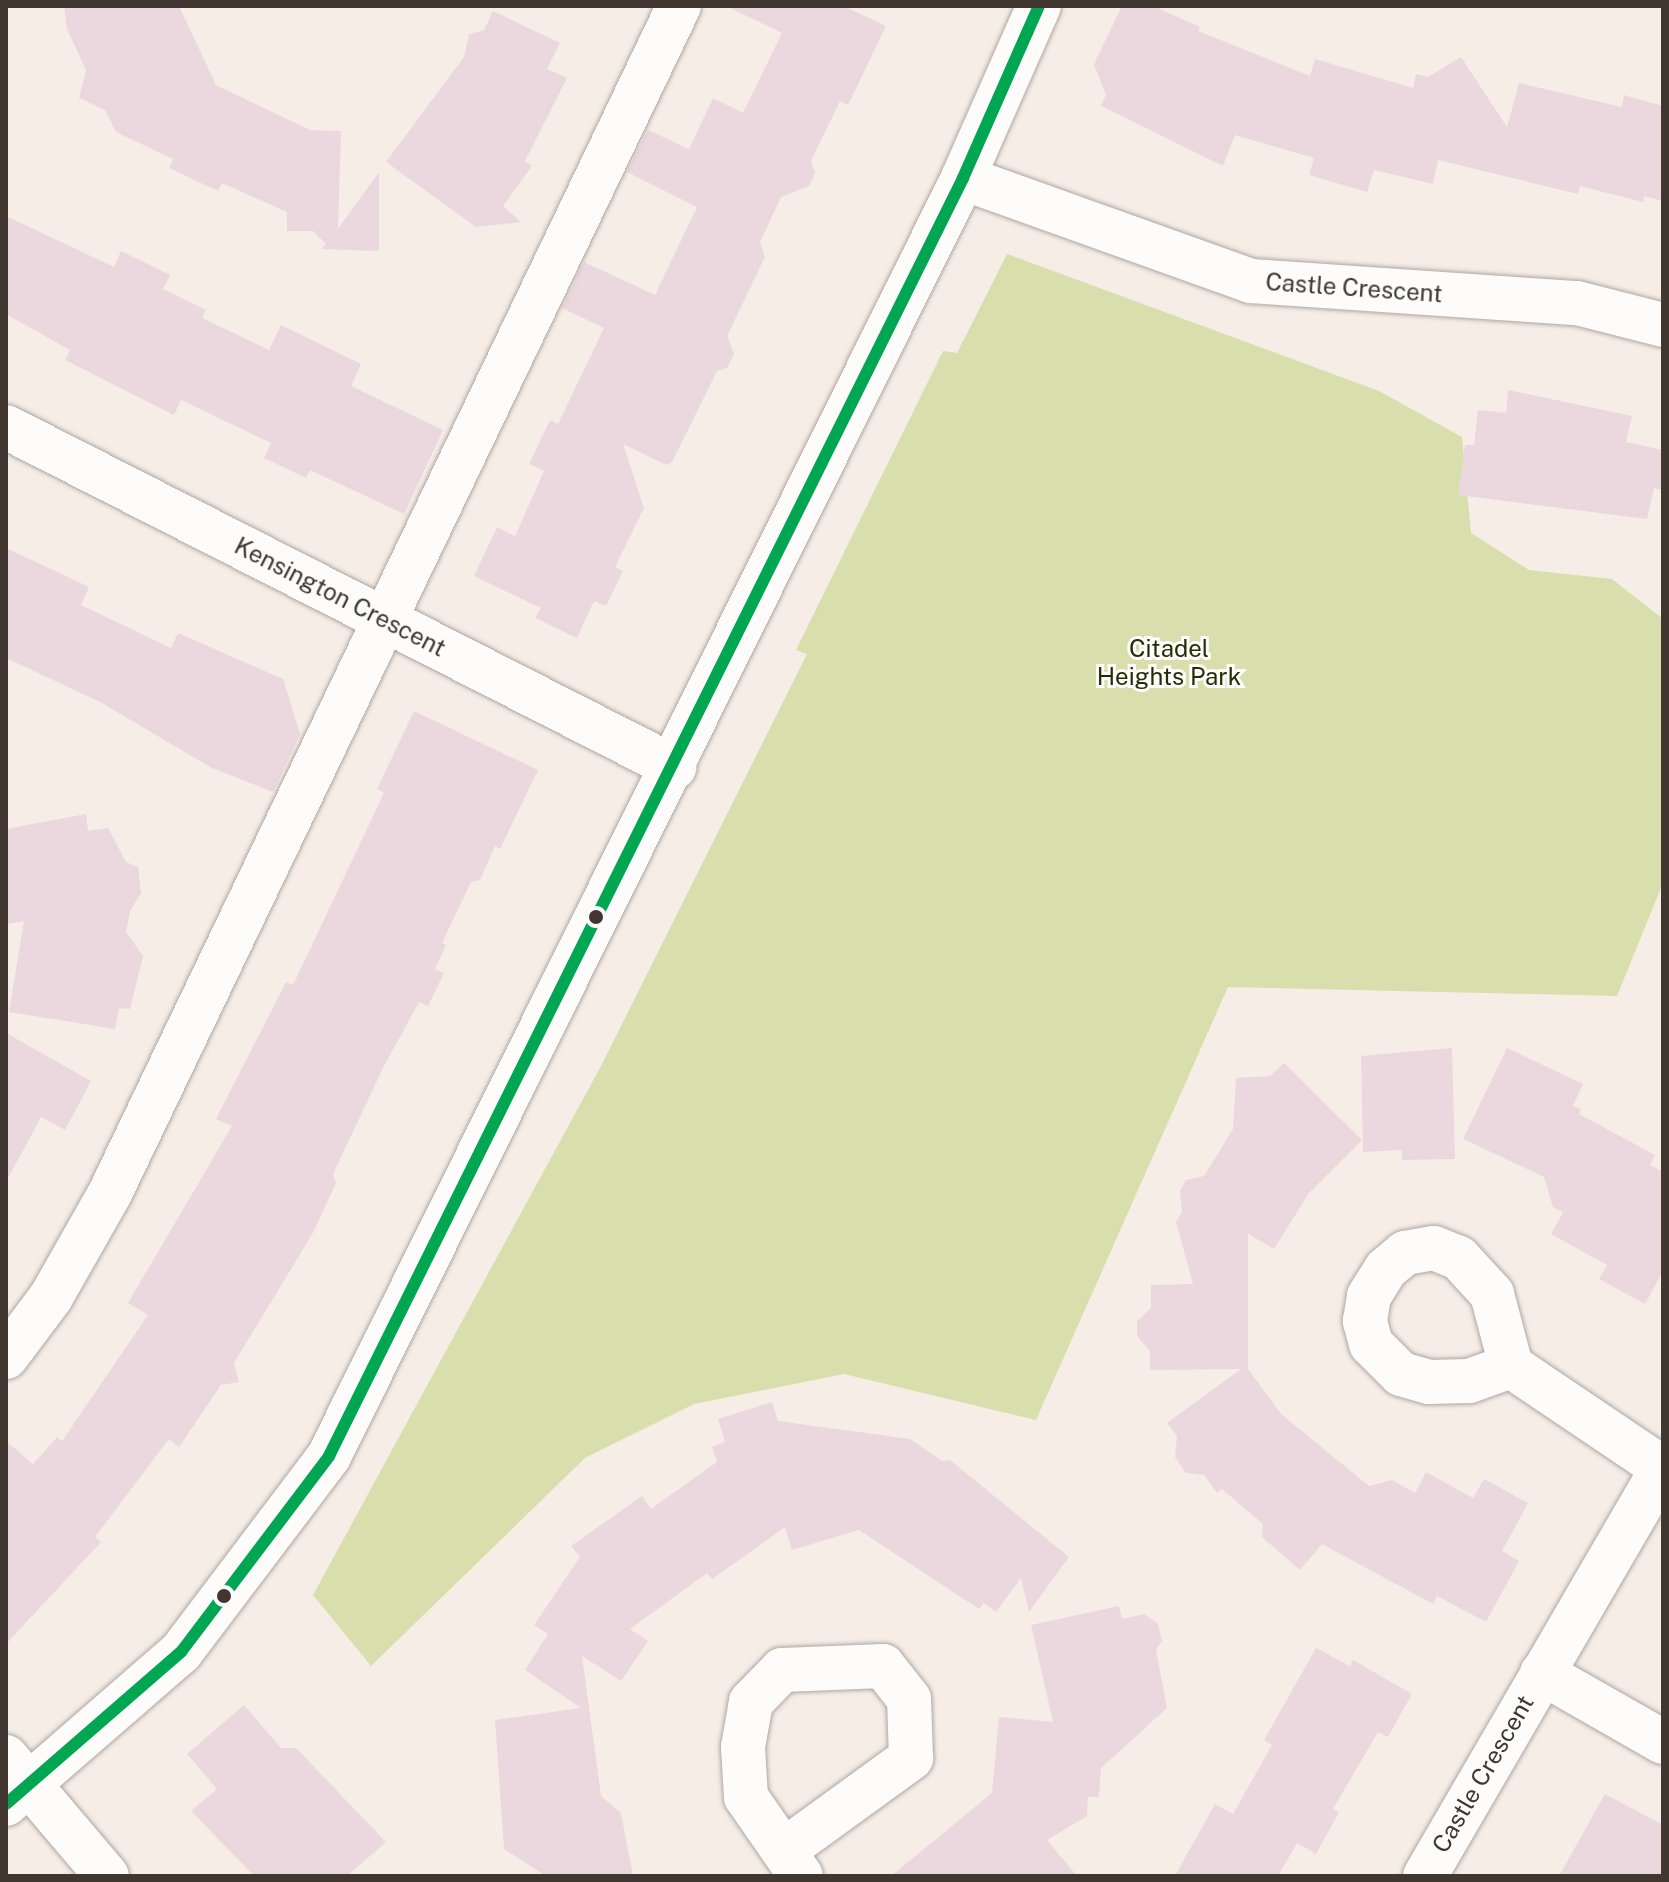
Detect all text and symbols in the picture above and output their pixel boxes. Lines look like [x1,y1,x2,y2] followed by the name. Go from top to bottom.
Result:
[1265,267,1443,309] street label: Castle Crescent
[230,531,450,663] street label: Kensington Crescent
[1097,635,1241,691] park label: Citadel Heights Park
[588,909,604,925] unlabelled marker
[216,1588,232,1604] unlabelled marker
[1426,1690,1540,1858] street label: Castle Crescent

